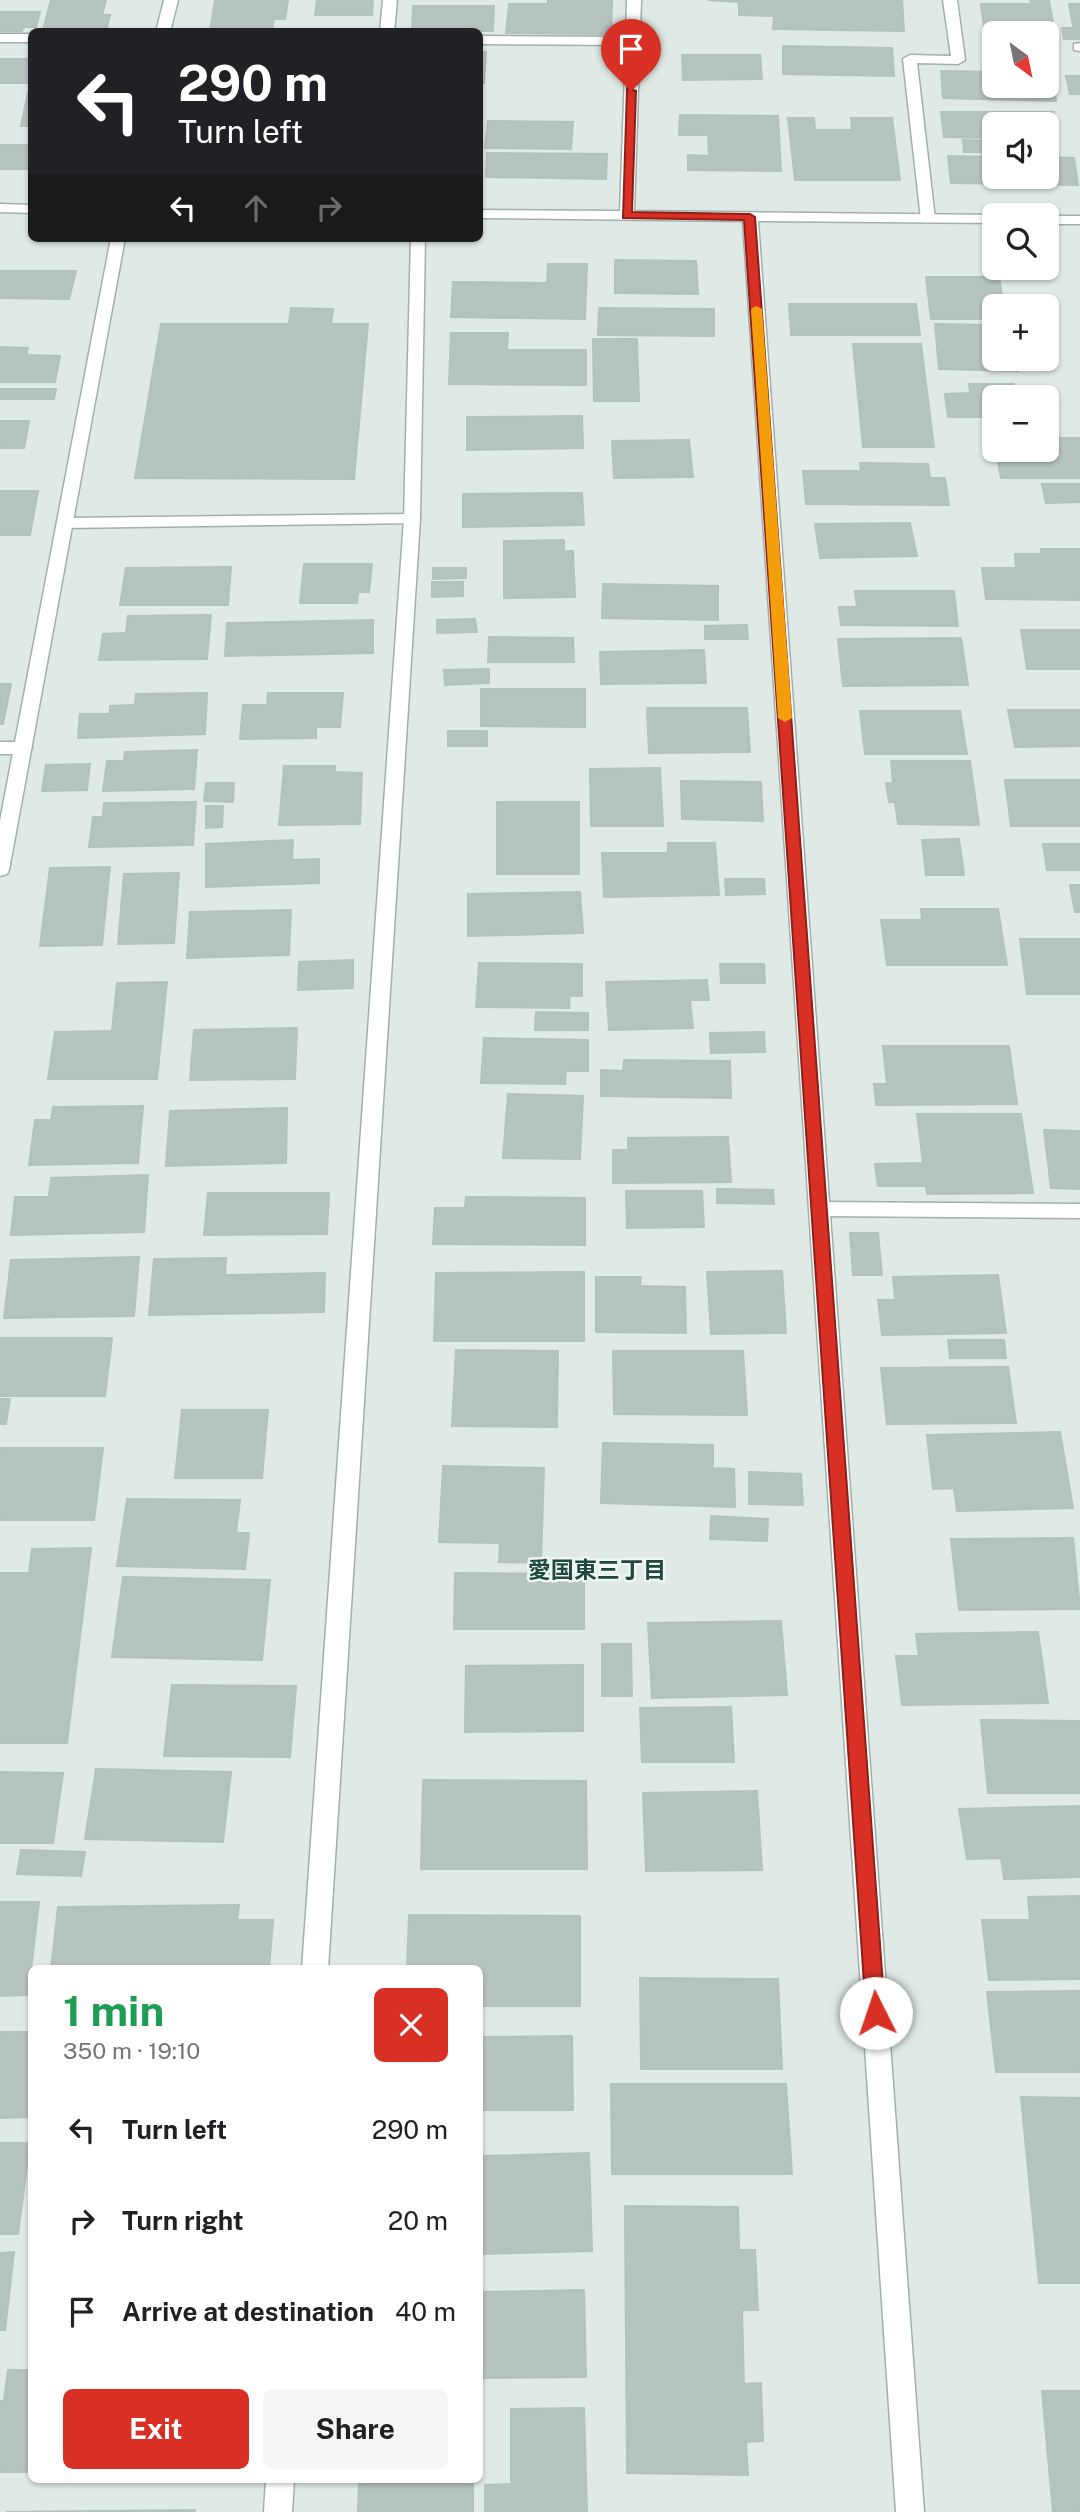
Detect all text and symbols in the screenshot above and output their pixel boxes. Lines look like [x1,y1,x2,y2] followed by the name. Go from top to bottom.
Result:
[601,19,661,91] pin
[982,21,1059,98] north arrow
[982,21,1059,462] map controls
[612,30,650,68] icon: arrive
[178,54,328,112] text: 290 m
[63,56,154,147] icon: left
[982,112,1059,189] button: sound
[178,113,303,150] text: Turn left
[164,189,202,227] icon: left
[237,189,275,227] icon: ahead
[310,189,348,227] icon: right
[982,203,1059,280] button: search
[982,294,1059,371] button: +
[982,385,1059,462] button: −
[528,1556,666,1583] district label: 愛国東三丁目
[839,1976,913,2050] position arrow
[63,1986,164,2035] text: 1 min
[374,1988,448,2062] button: close
[63,2037,200,2064] text: 350 m · 19:10
[63,2111,101,2149] icon: left
[122,2114,227,2145] text: Turn left
[372,2114,448,2145] text: 290 m
[63,2202,101,2240] icon: right
[122,2205,244,2236] text: Turn right
[388,2205,448,2236] text: 20 m
[63,2293,101,2331] icon: arrive
[122,2296,374,2327] text: Arrive at destination
[395,2296,456,2327] text: 40 m
[63,2389,249,2469] button: Exit
[263,2389,448,2469] button: Share

